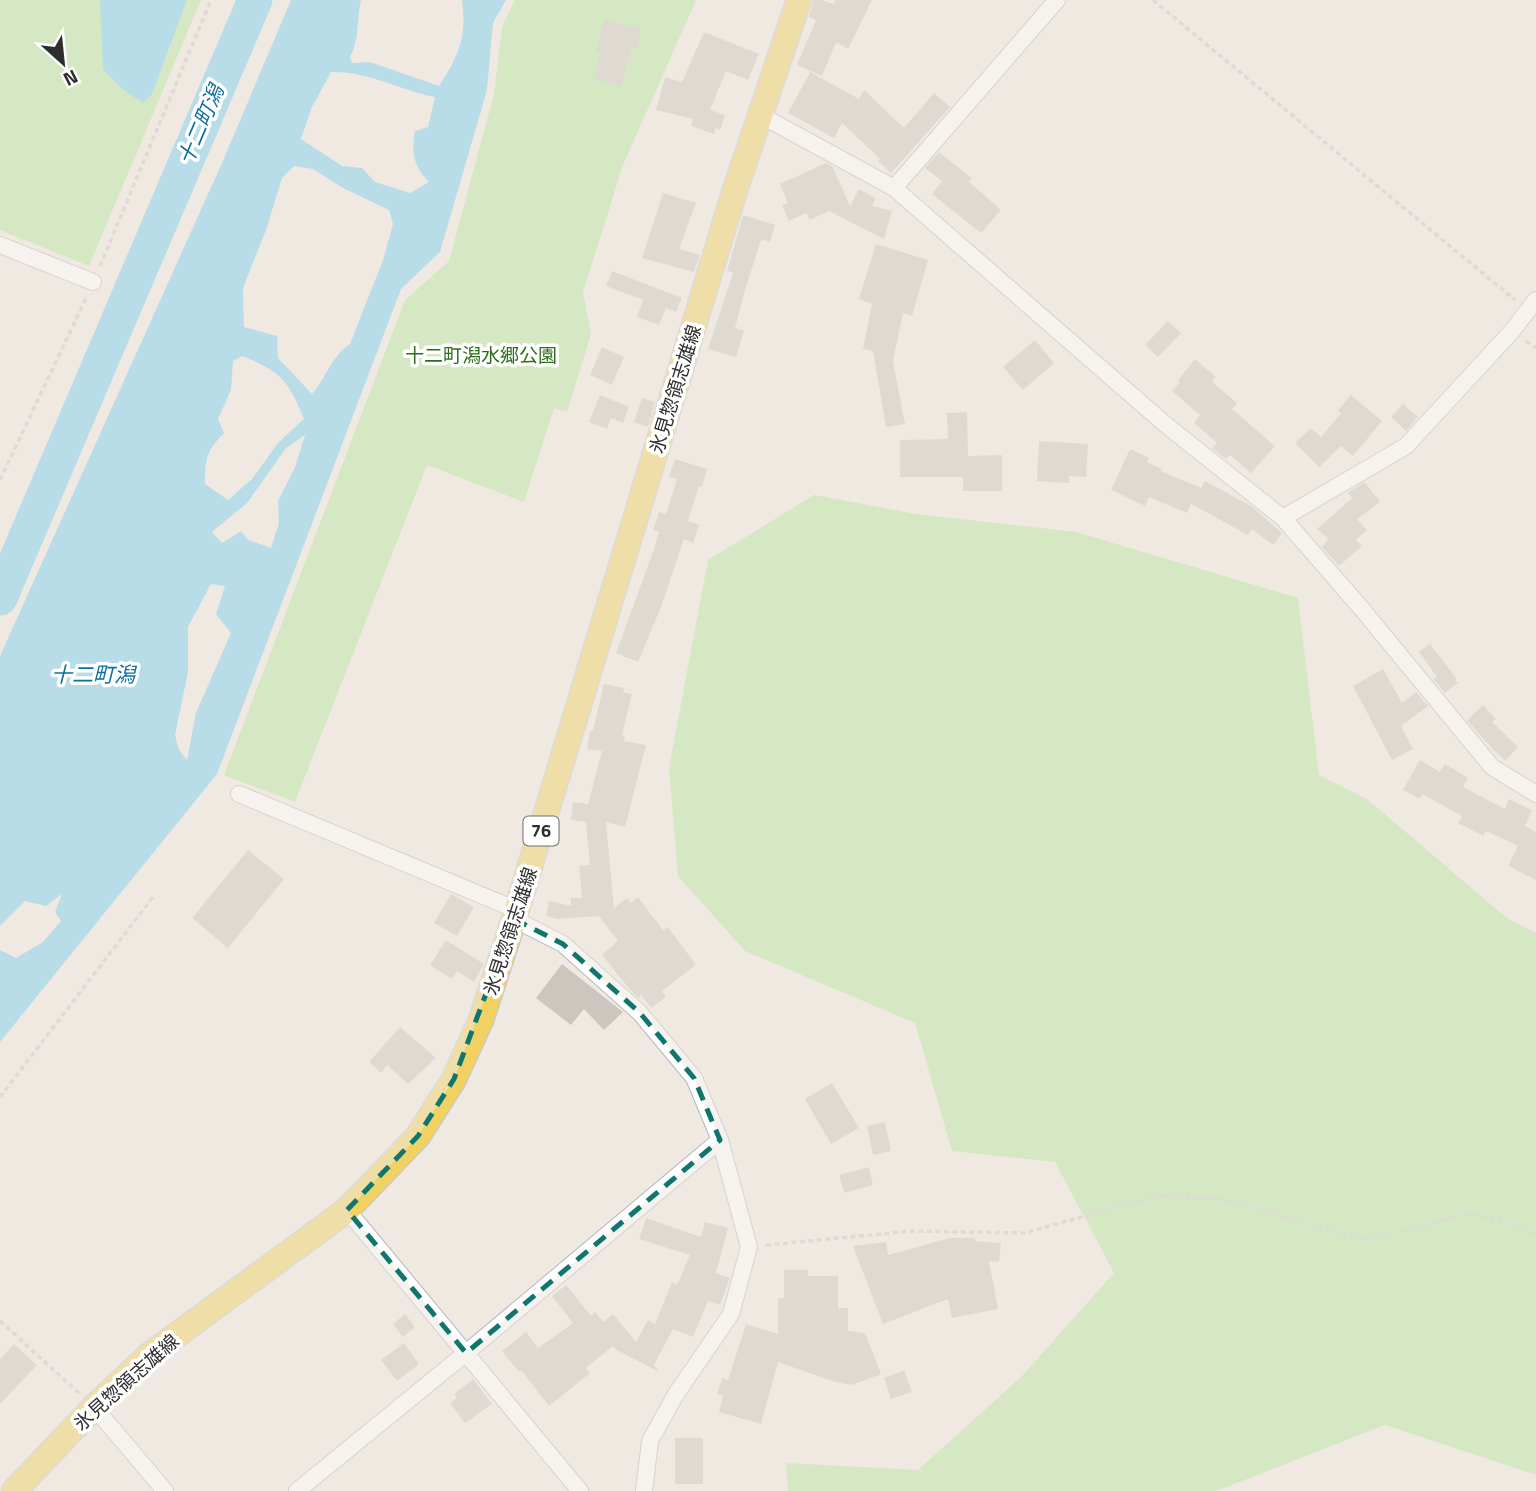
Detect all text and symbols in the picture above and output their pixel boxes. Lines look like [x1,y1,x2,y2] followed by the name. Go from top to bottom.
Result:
[28,28,98,98] north arrow
[58,63,83,95] text: N
[169,77,232,170] water label: 十二町潟
[641,321,708,457] street label: 氷見惣領志雄線
[405,340,557,369] park label: 十二町潟水郷公園
[51,658,138,690] water label: 十二町潟
[524,816,558,846] road number: 76
[475,863,544,999] street label: 氷見惣領志雄線
[67,1326,185,1437] street label: 氷見惣領志雄線

